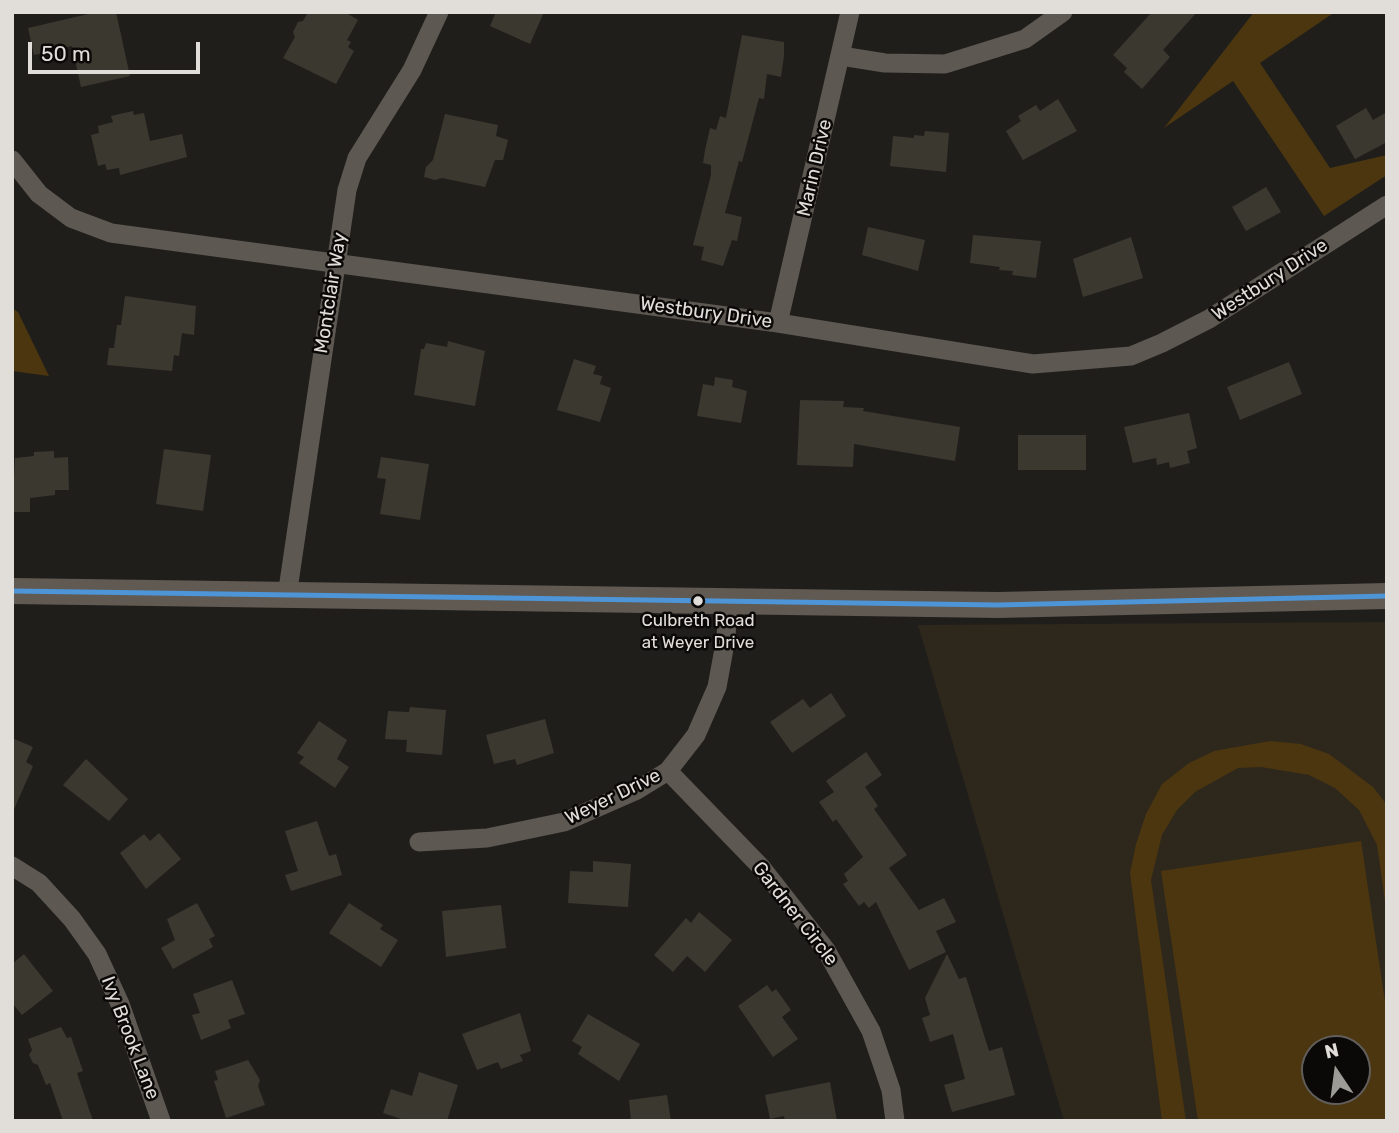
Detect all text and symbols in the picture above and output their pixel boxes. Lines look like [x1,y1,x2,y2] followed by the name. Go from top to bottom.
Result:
[32,28,203,72] scale bar
[41,41,91,66] text: 50 m
[793,117,837,219] street label: Marin Drive
[310,231,352,355] street label: Montclair Way
[1208,234,1332,326] street label: Westbury Drive
[638,292,774,334] street label: Westbury Drive
[691,594,705,608] marker: Culbreth Road at Weyer Drive
[641,611,755,651] place label: Culbreth Road at Weyer Drive
[562,764,664,830] street label: Weyer Drive
[747,857,843,971] street label: Gardner Circle
[96,973,164,1103] street label: Ivy Brook Lane
[1301,1035,1371,1105] north arrow
[1322,1038,1341,1064] text: N

